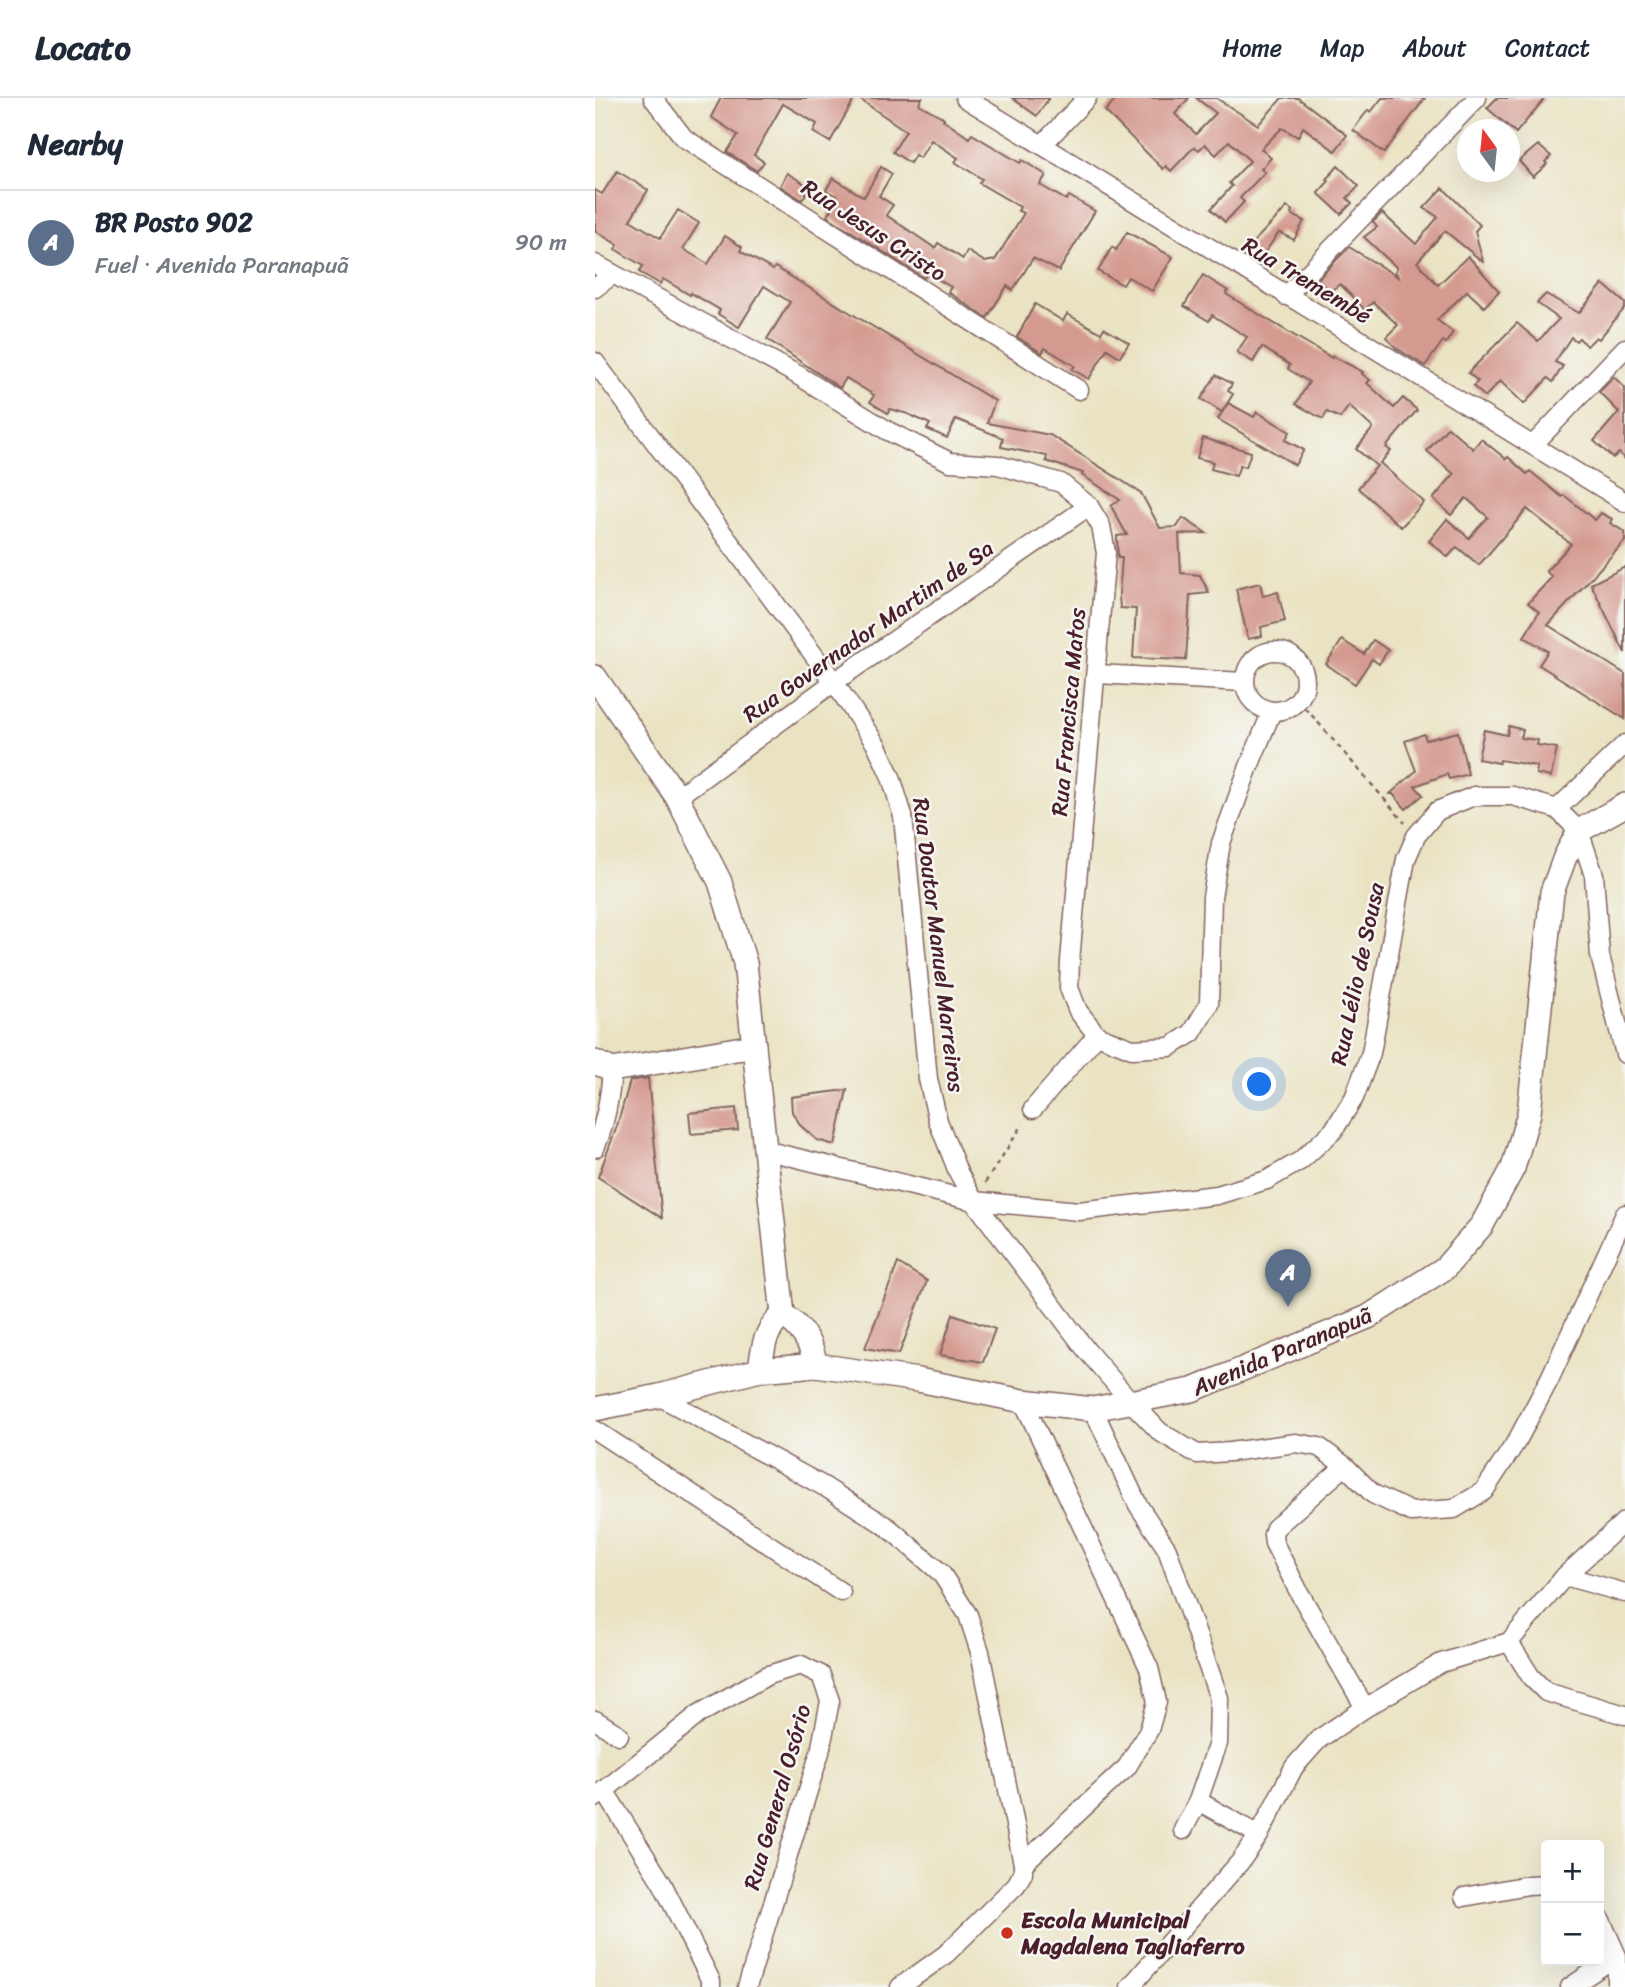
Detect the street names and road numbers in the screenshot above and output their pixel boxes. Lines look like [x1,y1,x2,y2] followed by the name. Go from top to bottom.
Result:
[793,168,955,293] street label: Rua Jesus Cristo
[1234,225,1380,336] street label: Rua Tremembé
[734,529,1003,734] street label: Rua Governador Martim de Sa
[1039,606,1098,818] street label: Rua Francisca Matos
[900,795,977,1095] street label: Rua Doutor Manuel Marreiros
[1318,878,1397,1069] street label: Rua Lélio de Sousa
[1185,1295,1379,1408] street label: Avenida Paranapuã
[731,1699,824,1895] street label: Rua General Osório

